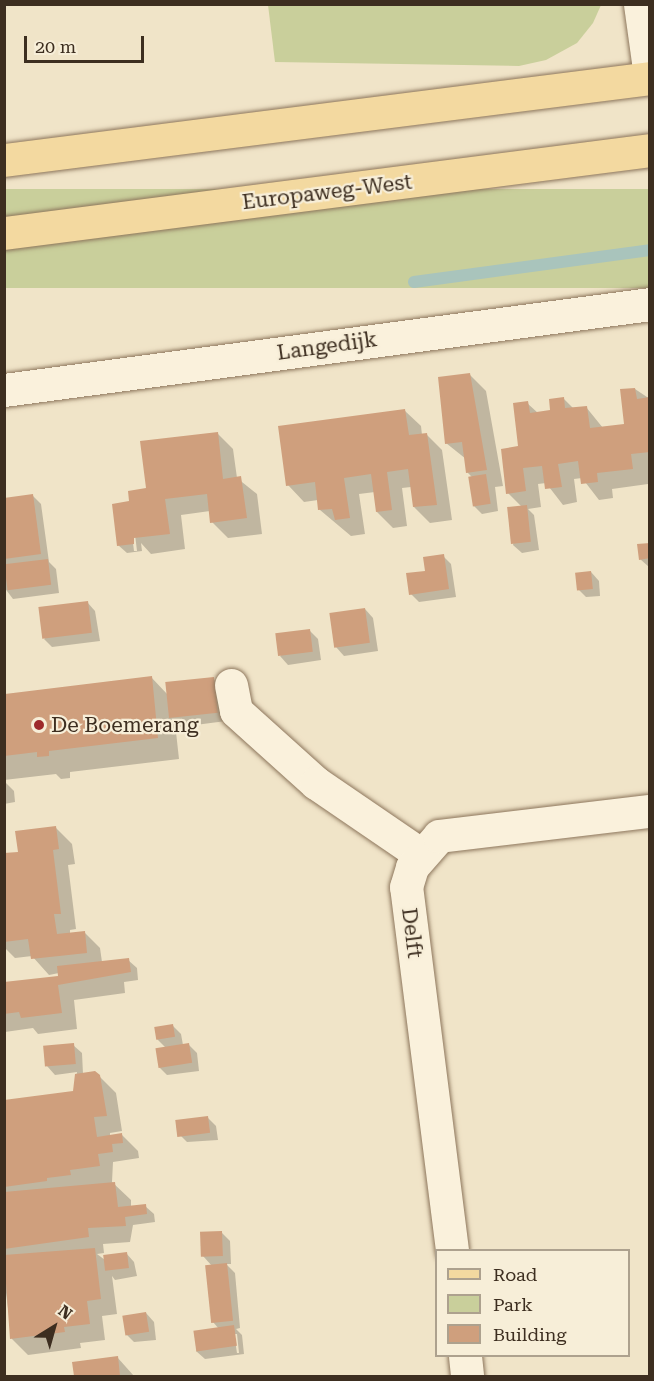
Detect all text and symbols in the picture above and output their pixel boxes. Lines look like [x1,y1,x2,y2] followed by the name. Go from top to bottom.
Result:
[27,24,147,62] scale bar
[35,36,76,57] text: 20 m
[241,169,413,215] street label: Europaweg-West
[275,327,379,365] street label: Langedijk
[51,712,199,738] place label: De Boemerang
[32,718,46,732] marker: De Boemerang
[396,906,428,960] street label: Delft
[435,1249,630,1357] legend
[493,1264,537,1285] text: Road
[493,1294,533,1315] text: Park
[24,1297,84,1357] north arrow
[54,1301,76,1324] text: N
[493,1324,567,1345] text: Building

